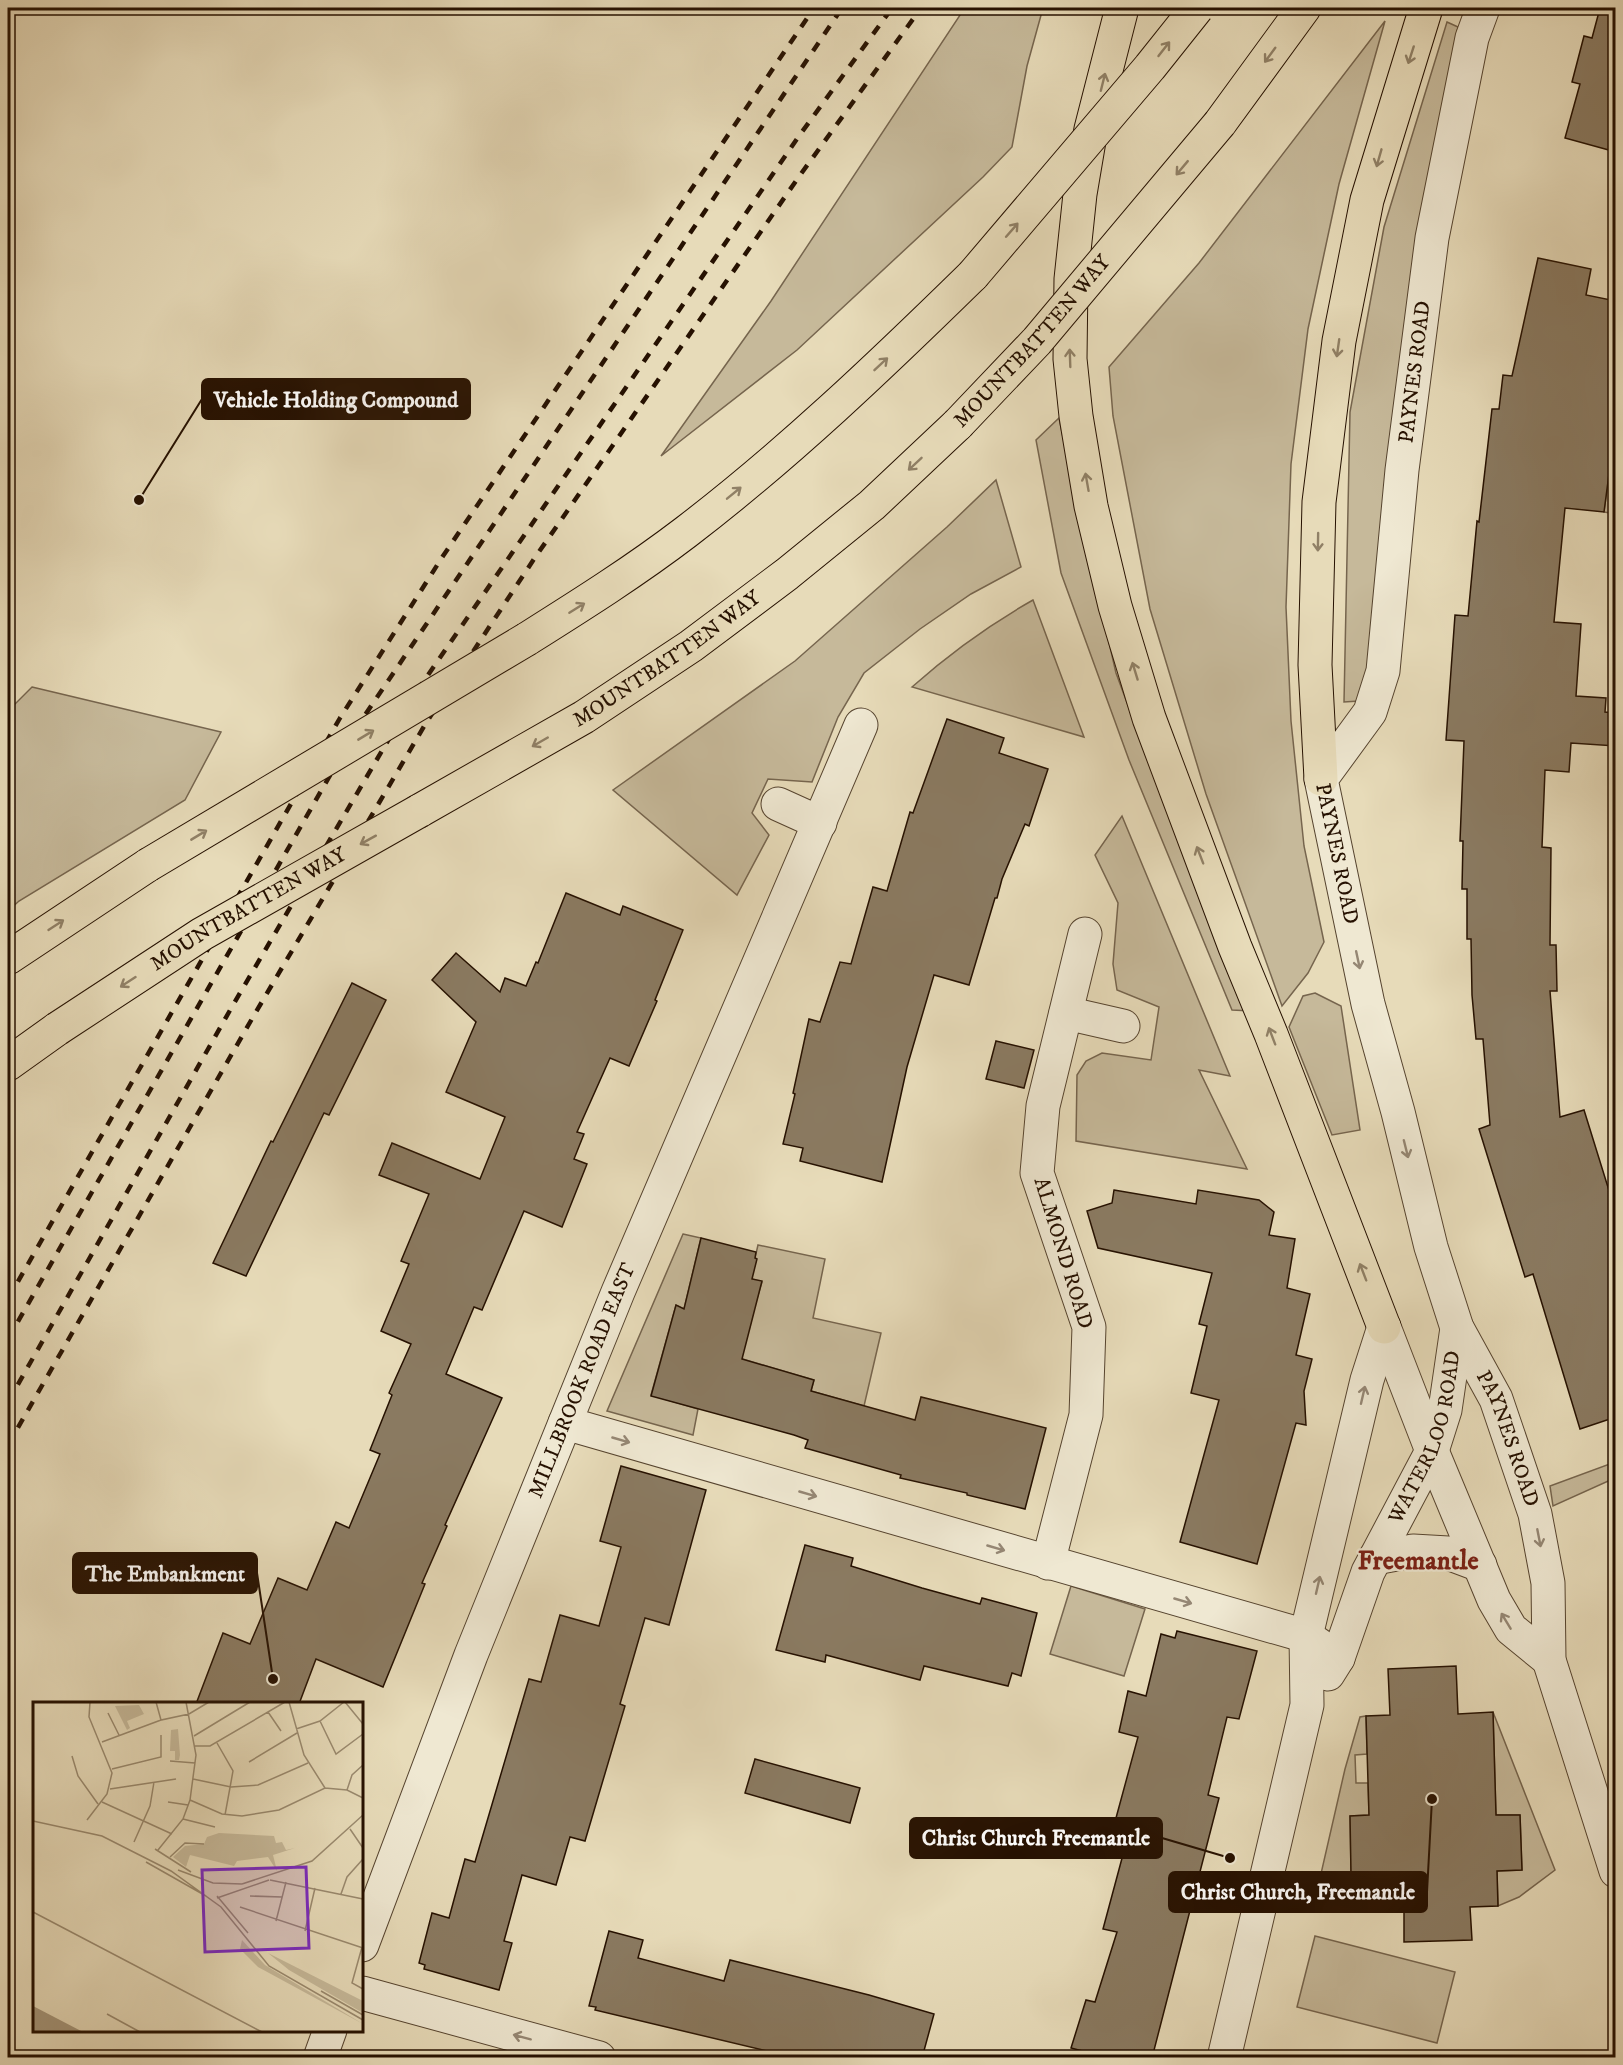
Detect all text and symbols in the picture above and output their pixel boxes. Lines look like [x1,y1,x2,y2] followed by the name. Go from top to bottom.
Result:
[1157,41,1170,57] one-way arrow
[1405,45,1416,64] one-way arrow
[1264,46,1276,62] one-way arrow
[1097,72,1109,91] one-way arrow
[1373,148,1384,167] one-way arrow
[1176,160,1189,176] one-way arrow
[1004,223,1018,239] one-way arrow
[948,249,1117,433] street label: MOUNTBATTEN WAY
[1393,299,1437,445] street label: PAYNES ROAD
[1333,338,1344,358] one-way arrow
[1065,348,1076,368] one-way arrow
[873,357,888,371] one-way arrow
[202,379,470,419] callout: Vehicle Holding Compound
[213,387,459,414] text: Vehicle Holding Compound
[908,457,923,471] one-way arrow
[1081,473,1092,492] one-way arrow
[726,486,742,499] one-way arrow
[1312,532,1323,552] one-way arrow
[569,585,767,733] street label: MOUNTBATTEN WAY
[568,601,585,613] one-way arrow
[1129,662,1140,681] one-way arrow
[357,729,374,741] one-way arrow
[532,737,549,749] one-way arrow
[1309,781,1364,926] street label: PAYNES ROAD
[190,829,207,841] one-way arrow
[360,834,377,846] one-way arrow
[146,841,352,977] street label: MOUNTBATTEN WAY
[1194,846,1205,864] one-way arrow
[47,919,64,931] one-way arrow
[1353,950,1365,969] one-way arrow
[120,977,137,989] one-way arrow
[1266,1027,1277,1046] one-way arrow
[1401,1139,1413,1158] one-way arrow
[1028,1174,1098,1332] street label: ALMOND ROAD
[523,1259,642,1502] street label: MILLBROOK ROAD EAST
[1357,1263,1368,1282] one-way arrow
[1382,1349,1467,1529] street label: WATERLOO ROAD
[1470,1366,1545,1510] street label: PAYNES ROAD
[1358,1386,1370,1405] one-way arrow
[611,1434,630,1446] one-way arrow
[798,1489,817,1500] one-way arrow
[1534,1527,1545,1547] one-way arrow
[986,1543,1005,1554] one-way arrow
[1357,1544,1479,1578] district label: Freemantle
[73,1553,257,1593] callout: The Embankment
[84,1561,245,1588] text: The Embankment
[1313,1576,1325,1595] one-way arrow
[1173,1596,1192,1607] one-way arrow
[1500,1613,1512,1630] one-way arrow
[33,1702,363,2032] inset map
[910,1818,1162,1858] callout: Christ Church Freemantle
[922,1825,1150,1852] text: Christ Church Freemantle
[1169,1872,1427,1912] callout: Christ Church, Freemantle
[1181,1879,1415,1906] text: Christ Church, Freemantle
[513,2030,532,2042] one-way arrow

